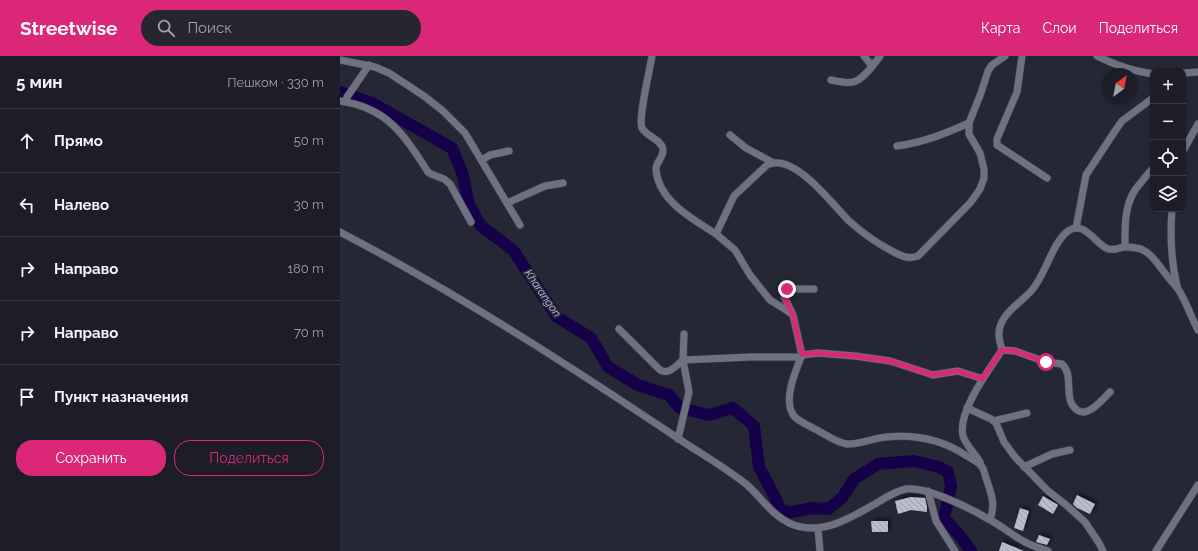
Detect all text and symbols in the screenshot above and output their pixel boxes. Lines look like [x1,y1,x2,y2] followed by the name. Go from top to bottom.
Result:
[141,10,421,46] search box
[20,17,117,39] text: Streetwise
[155,17,177,39] icon: search
[187,19,232,37] text: Поиск
[981,20,1020,36] text: Карта
[1042,20,1077,36] text: Слои
[1099,20,1178,36] text: Поделиться
[1102,68,1138,104] north arrow
[1150,68,1186,212] map controls
[1150,68,1186,104] button: +
[16,72,63,92] text: 5 мин
[227,75,324,90] text: Пешком · 330 m
[1150,104,1186,140] button: −
[16,130,38,152] icon: ahead
[54,132,103,150] text: Прямо
[294,133,324,148] text: 50 m
[1150,140,1186,176] button: locate
[1150,176,1186,212] button: layers
[16,194,38,216] icon: left
[54,196,109,214] text: Налево
[294,197,324,212] text: 30 m
[16,258,38,280] icon: right
[54,260,118,278] text: Направо
[288,261,324,276] text: 180 m
[522,267,564,319] water label: Kharangon
[778,280,796,298] route end
[16,322,38,344] icon: right
[54,324,118,342] text: Направо
[294,325,324,340] text: 70 m
[1037,353,1055,371] route start
[16,386,38,408] icon: arrive
[54,388,188,406] text: Пункт назначения
[16,440,166,476] button: Сохранить
[174,440,324,476] button: Поделиться

